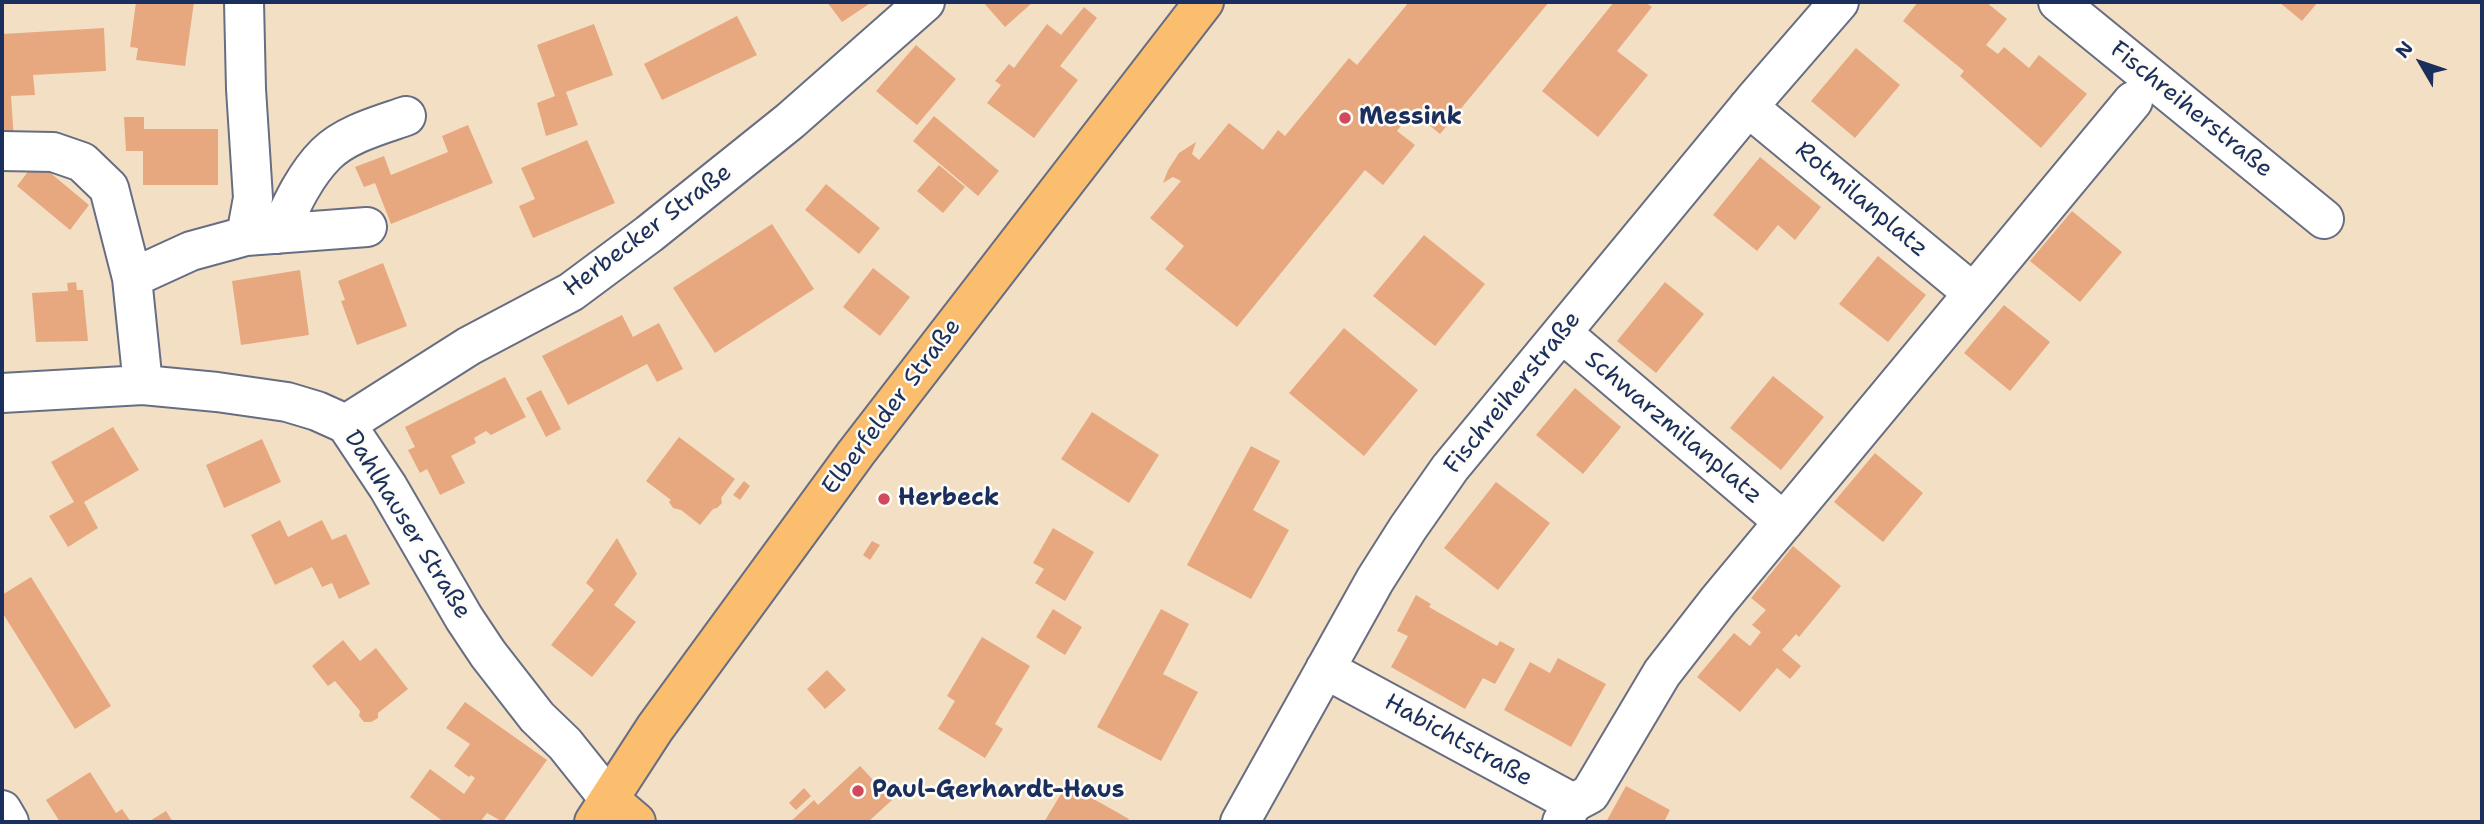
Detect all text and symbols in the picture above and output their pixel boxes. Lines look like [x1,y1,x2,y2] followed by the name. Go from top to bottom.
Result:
[2386,28,2456,98] north arrow
[2104,36,2278,184] street label: Fischreiherstraße
[2390,36,2419,63] text: N
[1359,104,1462,132] place label: Messink
[1337,110,1353,126] marker: Messink
[1789,136,1933,264] street label: Rotmilanplatz
[558,158,738,304] street label: Herbecker Straße
[1439,306,1587,480] street label: Fischreiherstraße
[816,313,968,501] street label: Elberfelder Straße
[1579,346,1767,510] street label: Schwarzmilanplatz
[337,426,477,624] street label: Dahlhauser Straße
[898,485,999,513] place label: Herbeck
[876,491,892,507] marker: Herbeck
[1379,688,1537,794] street label: Habichtstraße
[872,777,1124,805] place label: Paul-Gerhardt-Haus
[850,783,866,799] marker: Paul-Gerhardt-Haus

